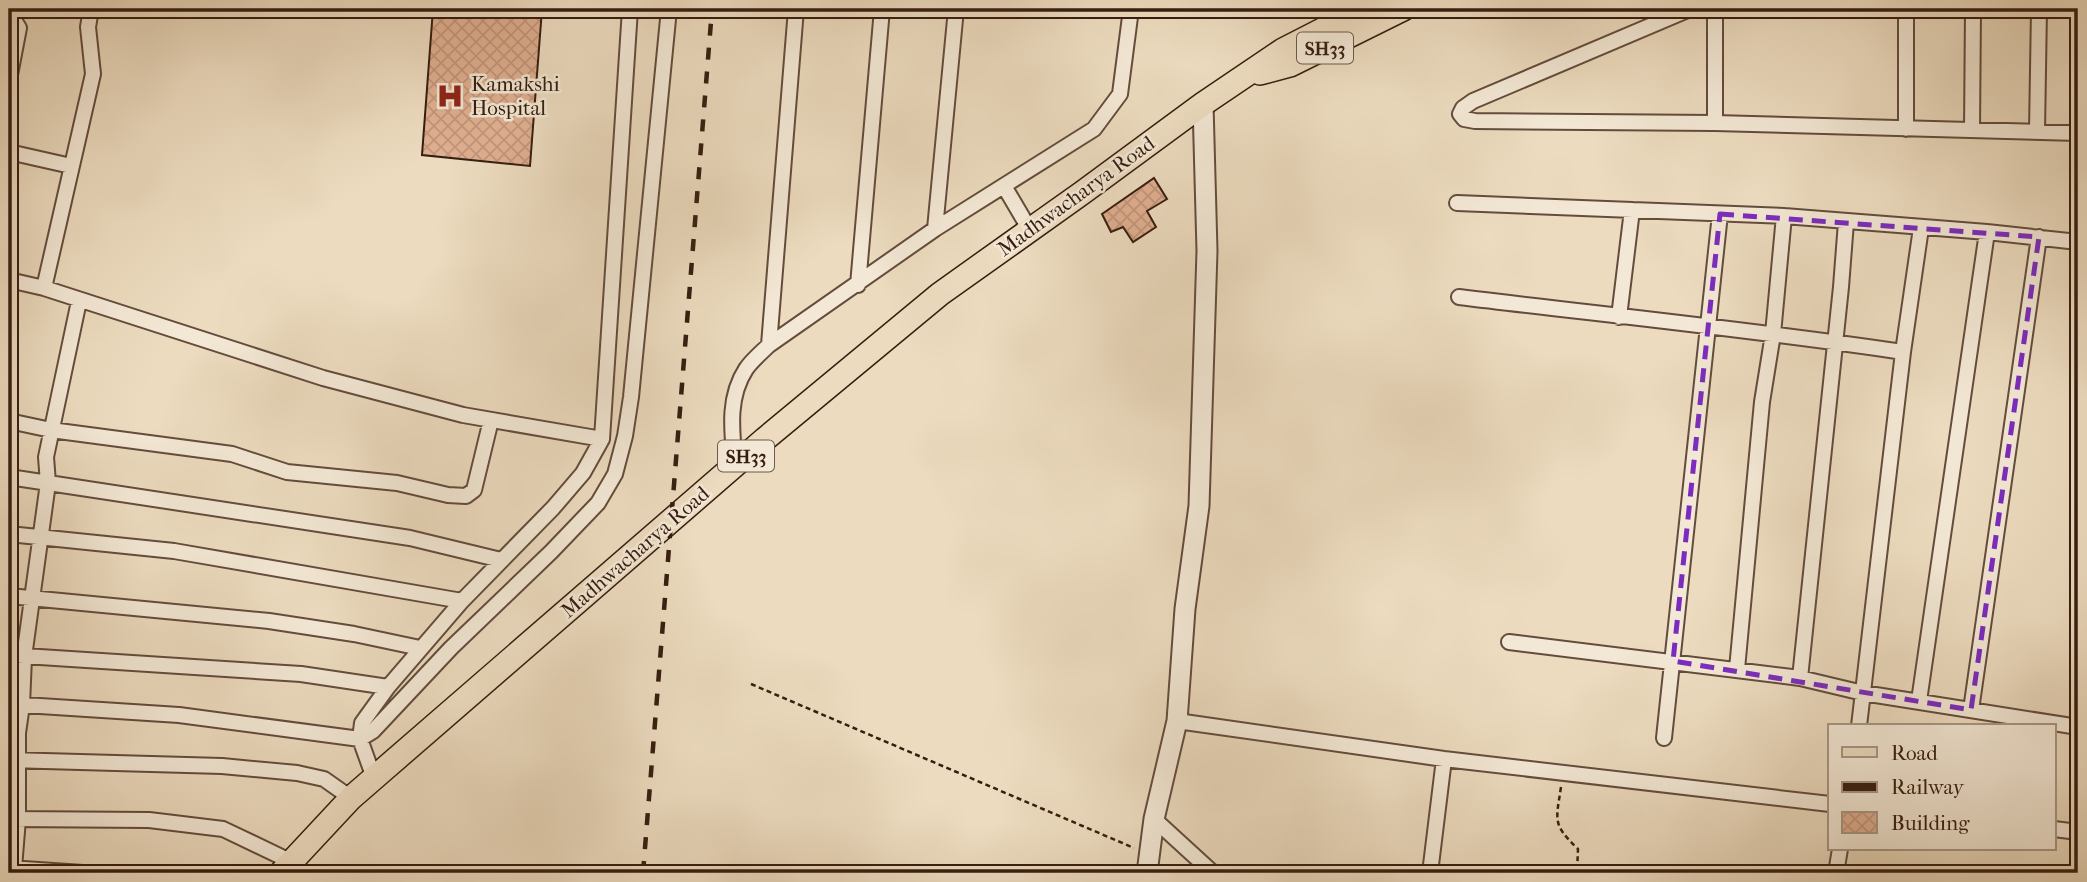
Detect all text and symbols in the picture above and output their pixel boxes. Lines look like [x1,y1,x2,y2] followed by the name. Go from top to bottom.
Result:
[1297,32,1353,64] road number: SH33
[471,72,560,120] place label: Kamakshi Hospital
[435,81,465,111] hospital icon: Kamakshi Hospital
[993,131,1160,261] street label: Madhwacharya Road
[718,440,774,471] road number: SH33
[556,481,714,623] street label: Madhwacharya Road
[1828,724,2056,850] legend
[1891,741,1938,765] text: Road
[1891,775,1965,799] text: Railway
[1891,811,1970,835] text: Building

